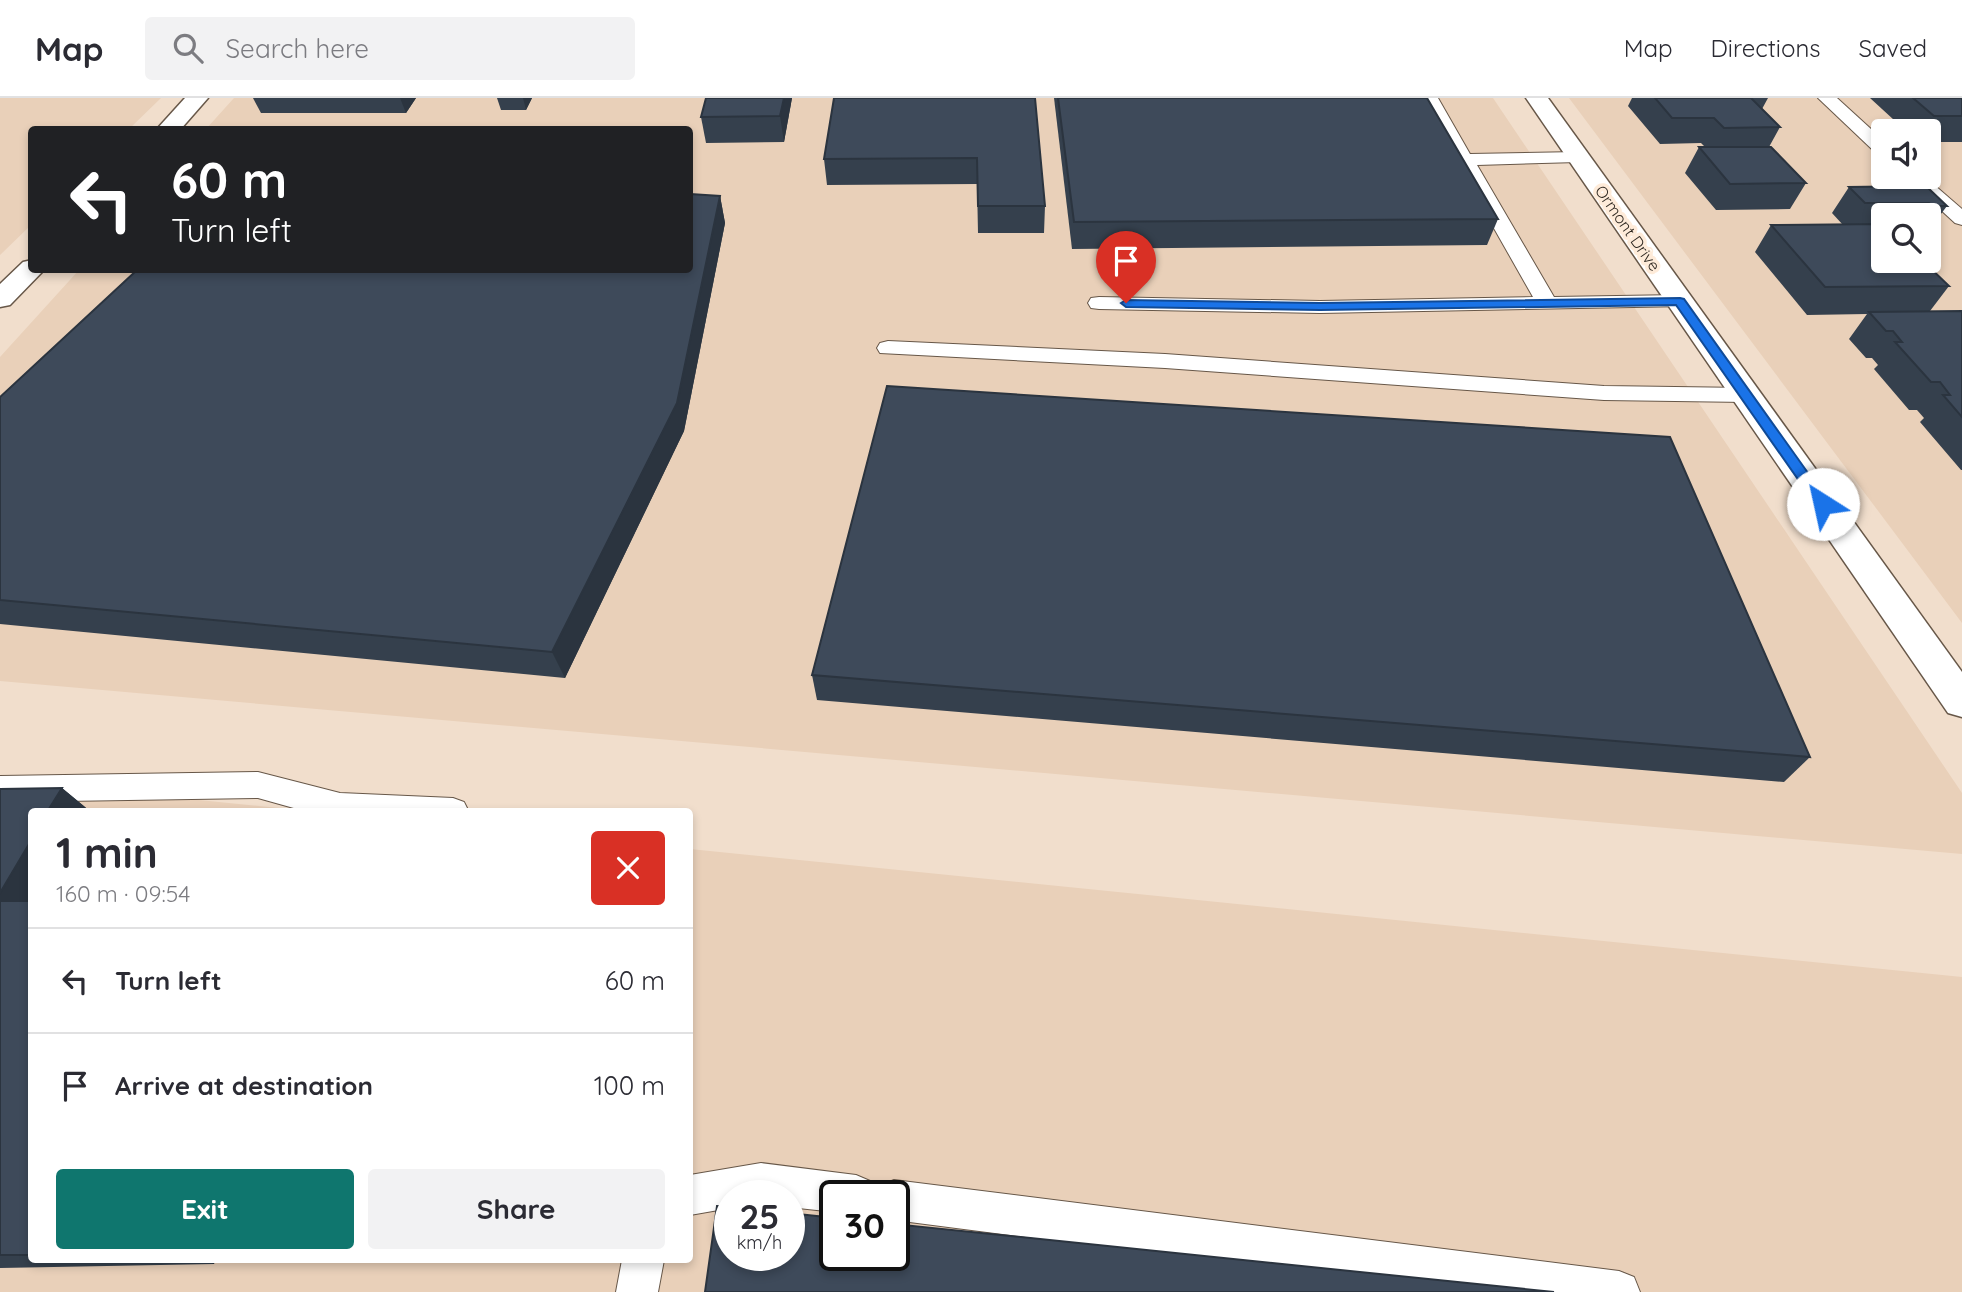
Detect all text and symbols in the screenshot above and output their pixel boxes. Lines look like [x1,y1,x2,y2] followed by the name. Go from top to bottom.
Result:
[145,17,635,80] search box
[35,28,103,69] text: Map
[169,29,207,67] icon: search
[225,32,369,65] text: Search here
[1624,33,1673,63] text: Map
[1711,33,1821,63] text: Directions
[1859,33,1927,63] text: Saved
[1871,119,1941,273] map controls
[1871,119,1941,189] button: sound
[171,149,287,210] text: 60 m
[56,154,147,245] icon: left
[1591,181,1665,275] street label: Ormont Drive
[1871,203,1941,273] button: search
[171,210,292,250] text: Turn left
[1096,231,1156,303] pin
[1107,242,1145,280] icon: arrive
[1786,467,1860,541] position arrow
[56,826,158,879] text: 1 min
[591,831,665,905] button: close
[56,879,190,908] text: 160 m · 09:54
[56,962,94,1000] icon: left
[115,964,222,997] text: Turn left
[605,964,665,997] text: 60 m
[56,1067,94,1105] icon: arrive
[115,1069,373,1102] text: Arrive at destination
[594,1069,665,1102] text: 100 m
[56,1169,354,1249] button: Exit
[368,1169,665,1249] button: Share
[819,1180,910,1271] speed limit sign: 30
[739,1194,780,1238] text: 25
[737,1231,782,1254] text: km/h

